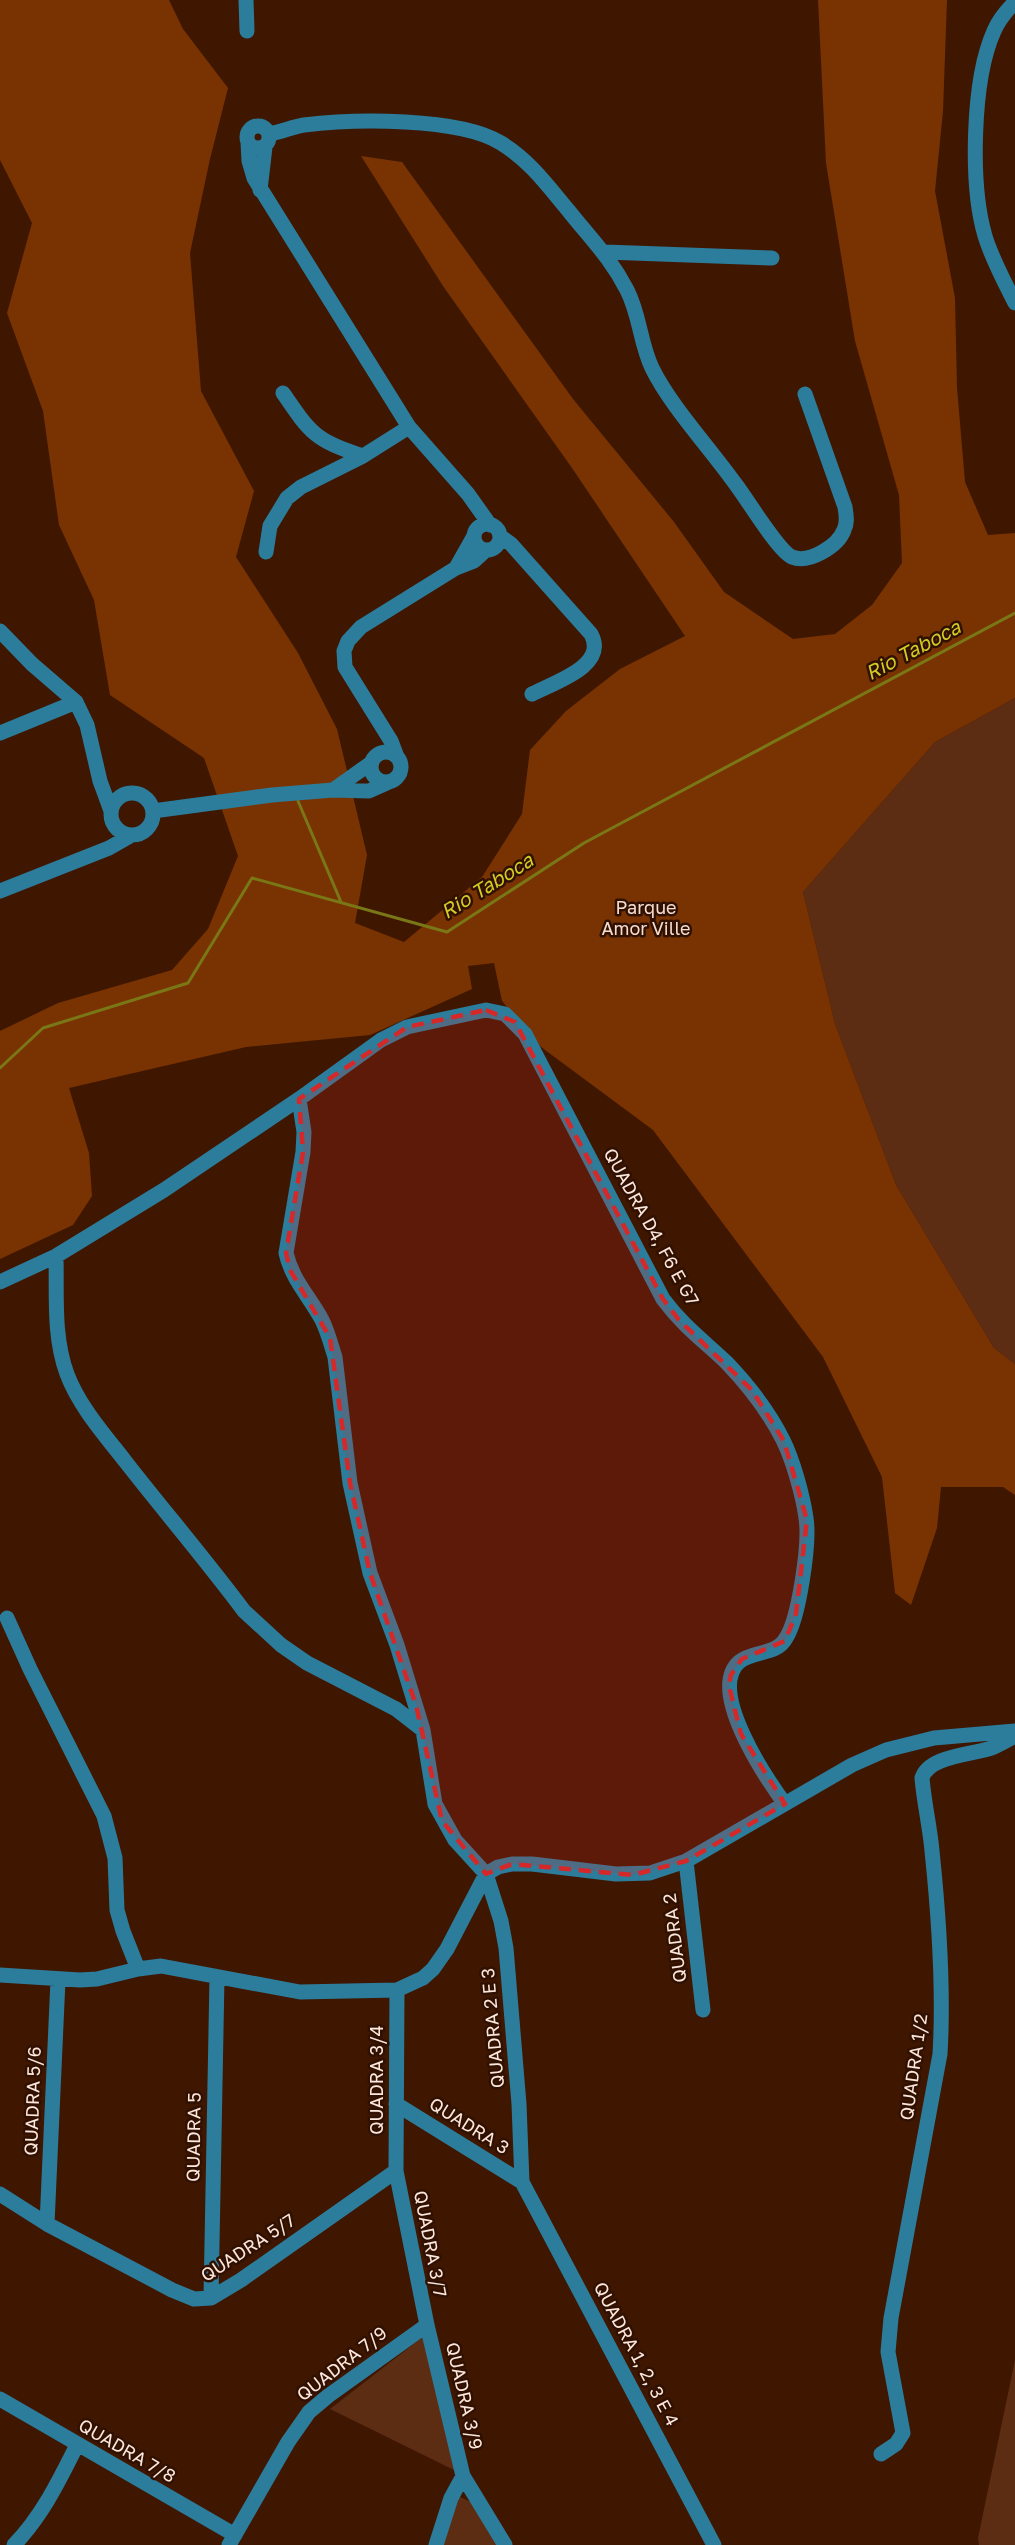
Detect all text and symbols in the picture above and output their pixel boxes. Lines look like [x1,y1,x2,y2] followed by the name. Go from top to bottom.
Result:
[861,614,965,684] water label: Rio Taboca
[436,847,538,923] water label: Rio Taboca
[602,896,690,939] park label: Parque Amor Ville
[599,1144,704,1309] street label: QUADRA D4, F6 E G7
[658,1892,690,1984] street label: QUADRA 2
[476,1967,508,2089] street label: QUADRA 2 E 3
[895,2012,931,2121] street label: QUADRA 1/2
[365,2025,387,2135] street label: QUADRA 3/4
[19,2046,45,2156] street label: QUADRA 5/6
[181,2092,205,2182] street label: QUADRA 5
[426,2092,513,2158] street label: QUADRA 3
[410,2189,452,2299] street label: QUADRA 3/7
[196,2209,299,2286] street label: QUADRA 5/7
[590,2278,684,2429] street label: QUADRA 1, 2, 3 E 4
[292,2321,391,2405] street label: QUADRA 7/9
[442,2340,488,2452] street label: QUADRA 3/9
[75,2413,180,2487] street label: QUADRA 7/8

